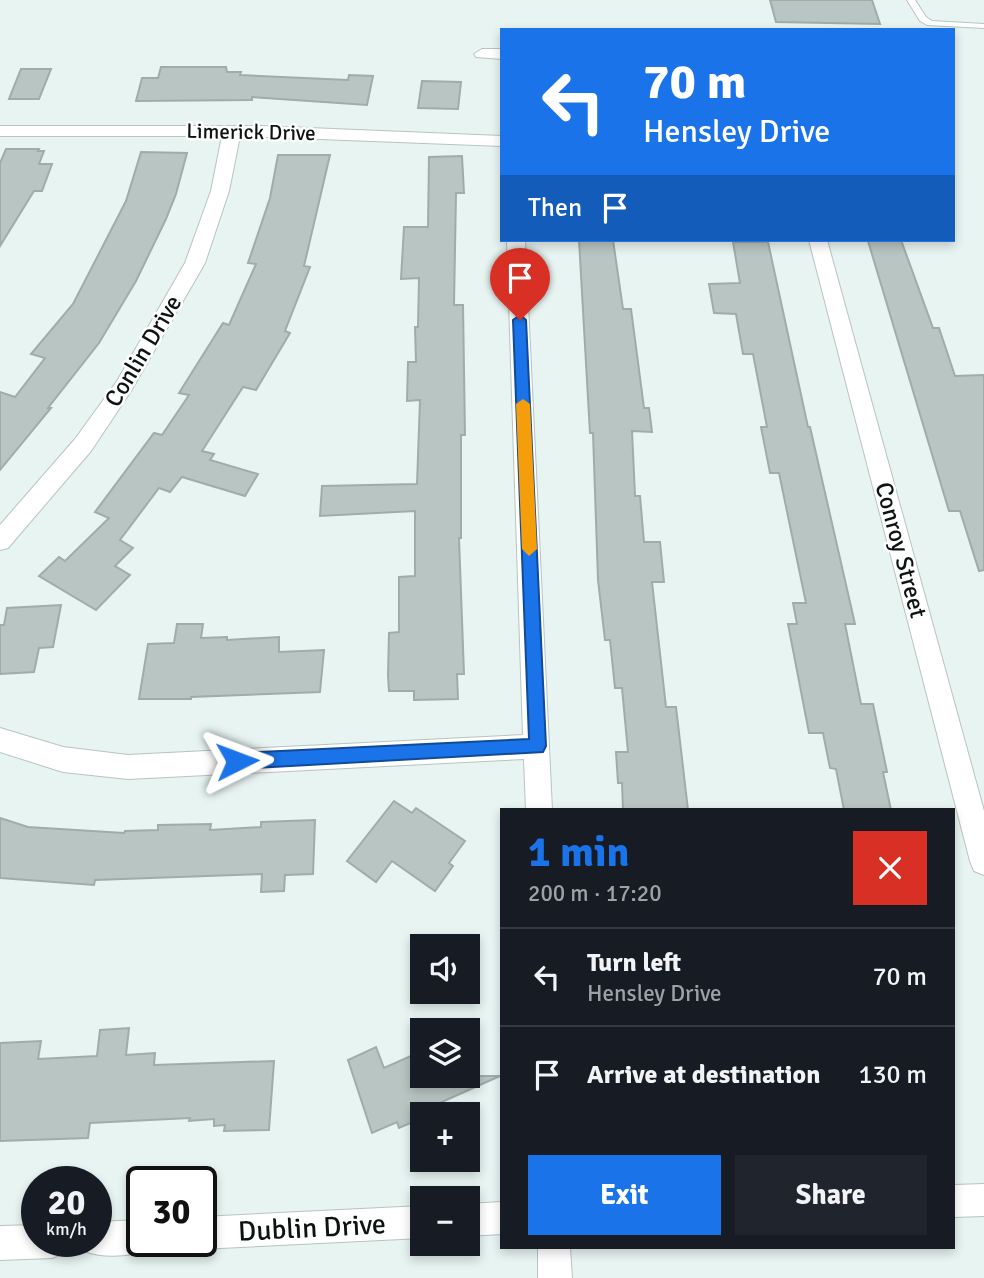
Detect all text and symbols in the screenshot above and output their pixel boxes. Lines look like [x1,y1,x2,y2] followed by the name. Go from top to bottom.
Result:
[643,52,746,112] text: 70 m
[528,56,619,147] icon: left
[643,112,830,151] text: Hensley Drive
[186,118,316,146] street label: Limerick Drive
[596,189,634,227] icon: arrive
[528,192,582,224] text: Then
[490,248,550,320] pin
[501,259,539,297] icon: arrive
[98,290,188,412] street label: Conlin Drive
[868,479,934,621] street label: Conroy Street
[200,724,274,798] position arrow
[528,827,629,878] text: 1 min
[853,831,927,905] button: close
[528,879,662,908] text: 200 m · 17:20
[410,934,480,1256] map controls
[410,934,480,1004] button: sound
[587,947,681,979] text: Turn left
[528,958,566,996] icon: left
[872,961,927,993] text: 70 m
[587,979,722,1008] text: Hensley Drive
[410,1018,480,1088] button: layers
[528,1056,566,1094] icon: arrive
[587,1059,820,1091] text: Arrive at destination
[858,1059,927,1091] text: 130 m
[410,1102,480,1172] button: +
[528,1155,721,1235] button: Exit
[735,1155,927,1235] button: Share
[126,1166,217,1257] speed limit sign: 30
[48,1181,85,1224] text: 20
[410,1186,480,1256] button: −
[237,1207,387,1249] street label: Dublin Drive
[46,1218,87,1240] text: km/h

